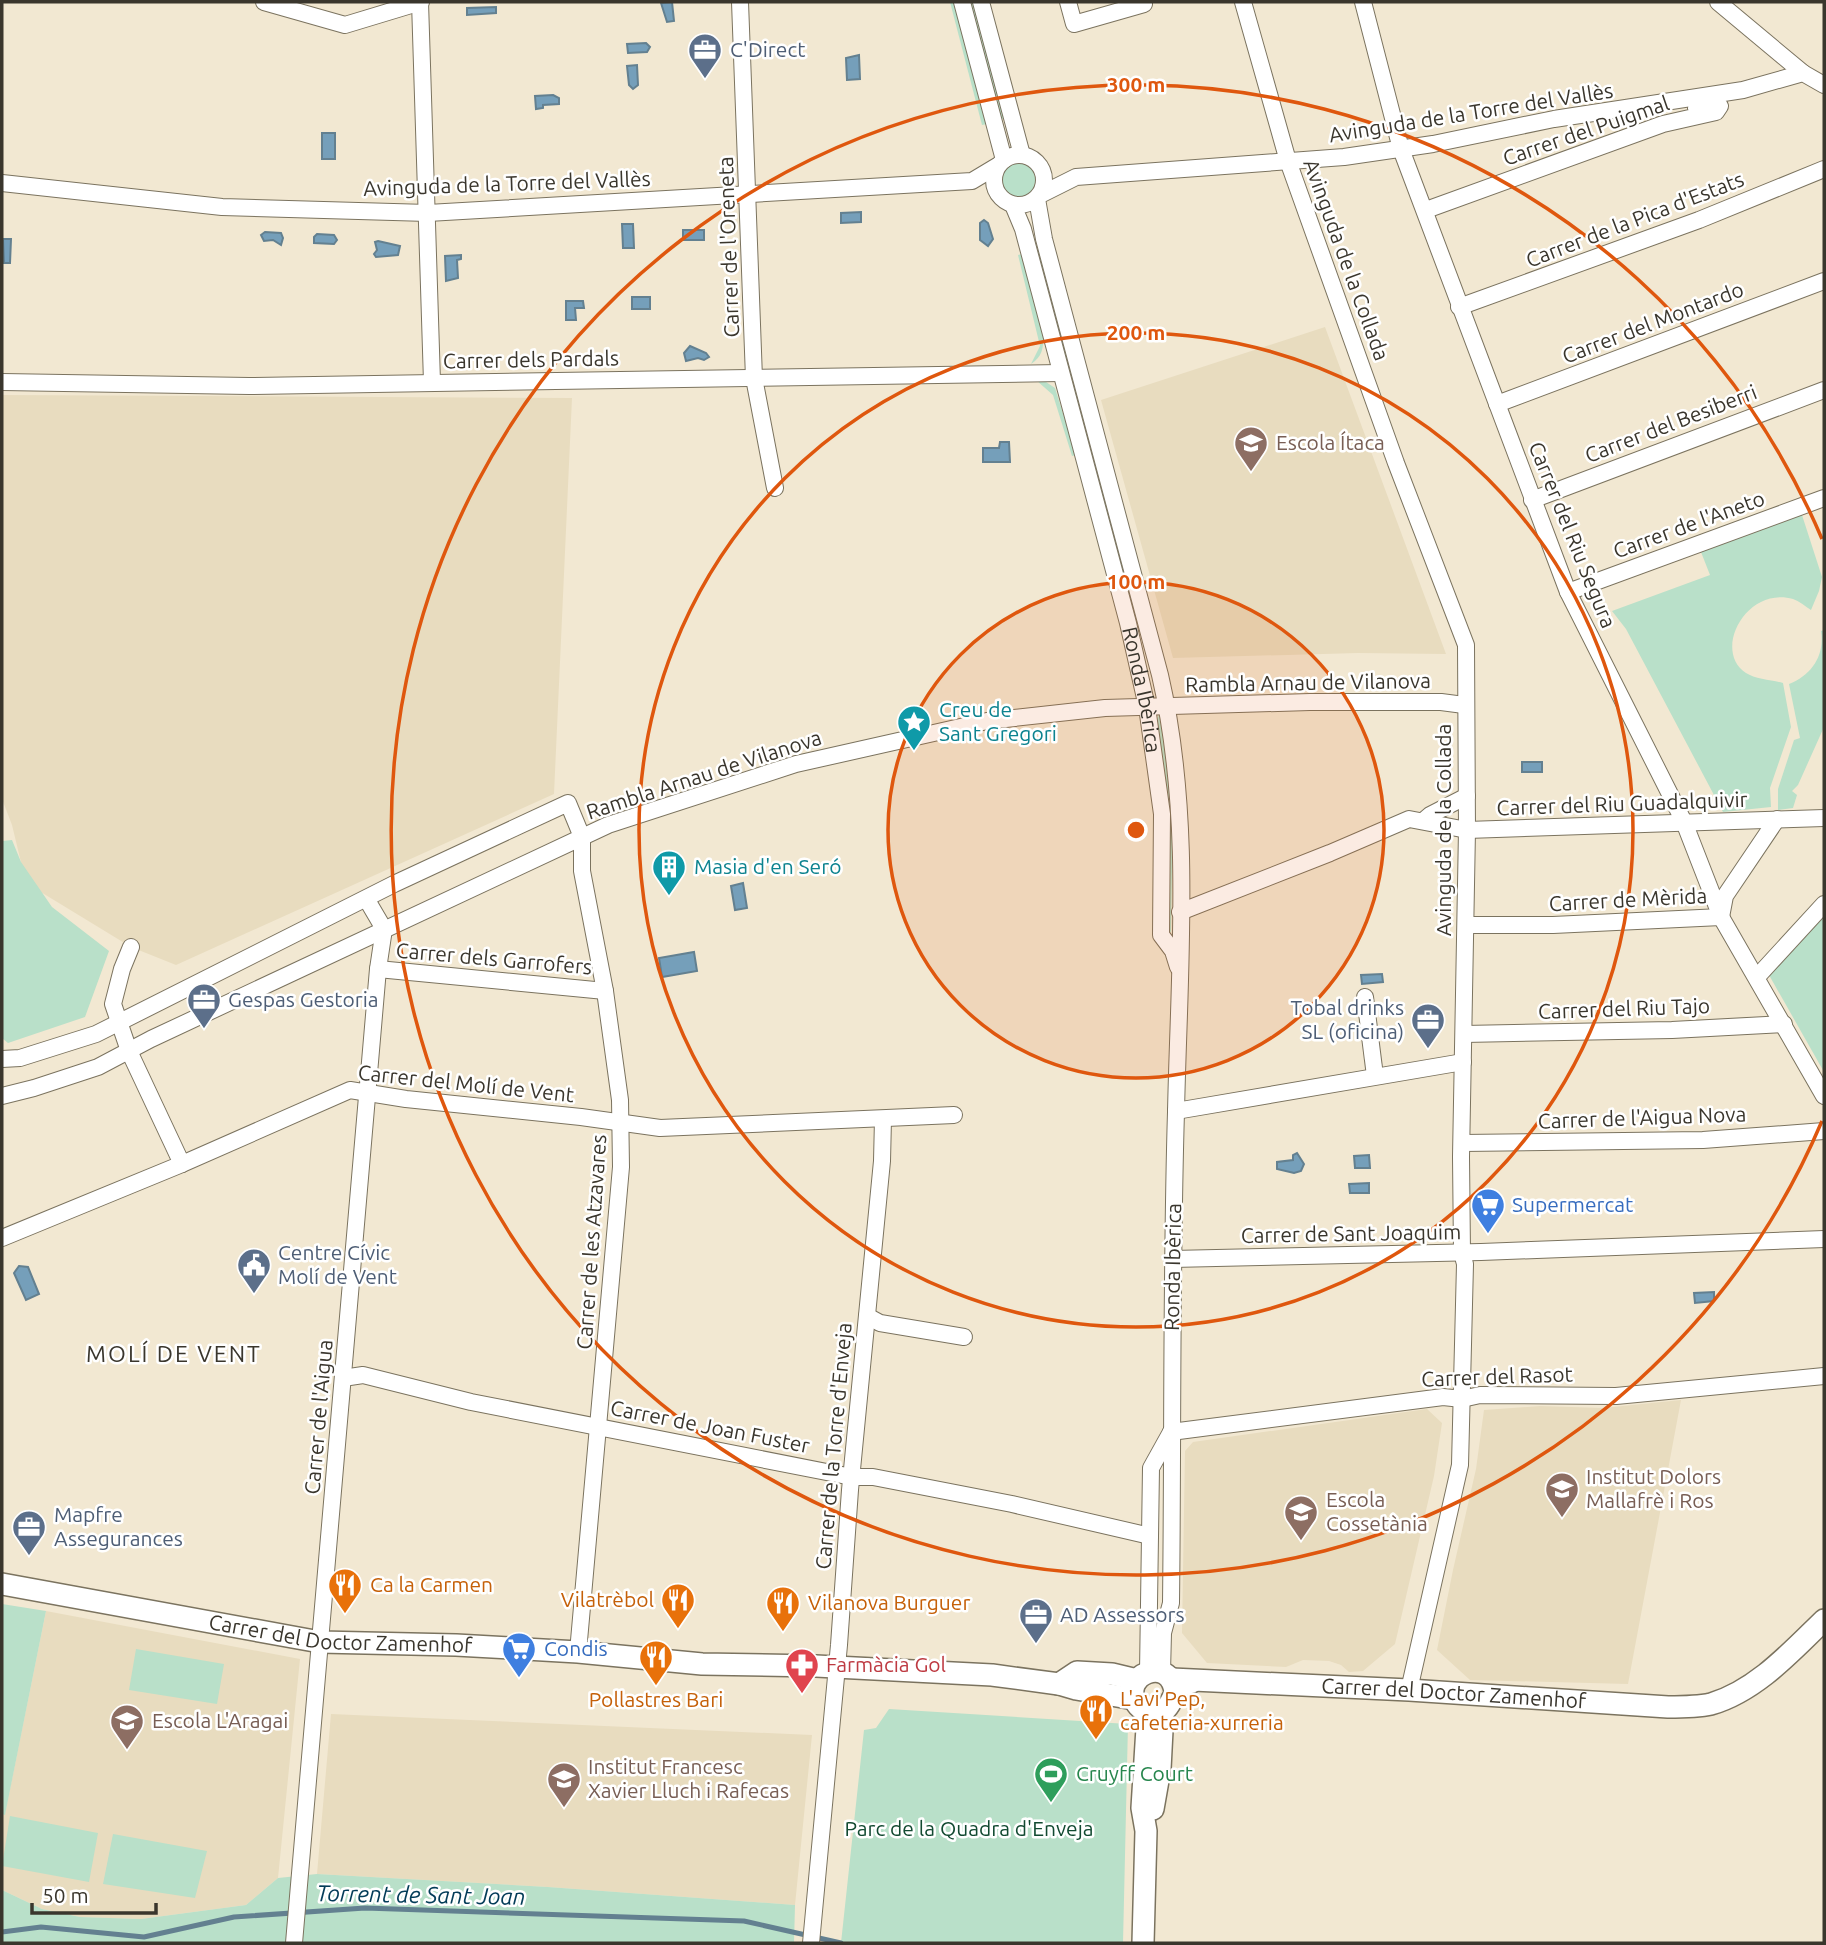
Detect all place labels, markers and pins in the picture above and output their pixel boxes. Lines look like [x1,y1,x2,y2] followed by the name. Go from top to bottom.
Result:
[686,31,724,80] office icon: C'Direct
[730,37,805,61] place label: C'Direct
[1232,424,1270,473] school or university icon: Escola Ítaca
[1276,430,1385,454] place label: Escola Ítaca
[939,697,1057,745] place label: Creu de Sant Gregori
[895,703,933,752] place icon: Creu de Sant Gregori
[1124,818,1148,842] centre of rings
[650,848,688,897] building icon: Masia d'en Seró
[694,854,841,878] place label: Masia d'en Seró
[185,981,223,1030] office icon: Gespas Gestoria
[228,987,379,1011] place label: Gespas Gestoria
[1291,995,1404,1043] place label: Tobal drinks SL (oficina)
[1409,1001,1447,1050] office icon: Tobal drinks SL (oficina)
[1469,1186,1507,1235] supermarket icon: Supermercat
[1512,1192,1633,1216] place label: Supermercat
[278,1240,397,1288] place label: Centre Cívic Molí de Vent
[235,1246,273,1295] public building icon: Centre Cívic Molí de Vent
[1586,1464,1721,1512] place label: Institut Dolors Mallafrè i Ros
[1543,1470,1581,1519] school or university icon: Institut Dolors Mallafrè i Ros
[1326,1487,1428,1535] place label: Escola Cossetània
[1282,1493,1320,1542] school or university icon: Escola Cossetània
[54,1502,183,1550] place label: Mapfre Assegurances
[10,1508,48,1557] office icon: Mapfre Assegurances
[326,1566,364,1615] restaurant icon: Ca la Carmen
[370,1572,493,1596] place label: Ca la Carmen
[659,1581,697,1630] restaurant icon: Vilatrèbol
[764,1584,802,1633] restaurant icon: Vilanova Burguer
[561,1587,654,1611] place label: Vilatrèbol
[808,1590,970,1614] place label: Vilanova Burguer
[1017,1596,1055,1645] office icon: AD Assessors
[1060,1602,1185,1626] place label: AD Assessors
[500,1630,538,1679] supermarket icon: Condis
[544,1636,608,1660] place label: Condis
[637,1638,675,1687] restaurant icon: Pollastres Bari
[783,1646,821,1695] pharmacy icon: Farmàcia Gol
[826,1652,946,1676] place label: Farmàcia Gol
[1120,1686,1284,1734] place label: L'avi Pep, cafeteria-xurreria
[589,1687,723,1711] place label: Pollastres Bari
[1077,1692,1115,1741] restaurant icon: L'avi Pep, cafeteria-xurreria
[108,1702,146,1751] school or university icon: Escola L'Aragai
[152,1708,288,1732] place label: Escola L'Aragai
[588,1754,789,1802] place label: Institut Francesc Xavier Lluch i Rafecas
[1032,1755,1070,1804] sports icon: Cruyff Court
[545,1760,583,1809] school or university icon: Institut Francesc Xavier Lluch i Rafecas
[1076,1761,1193,1785] place label: Cruyff Court

